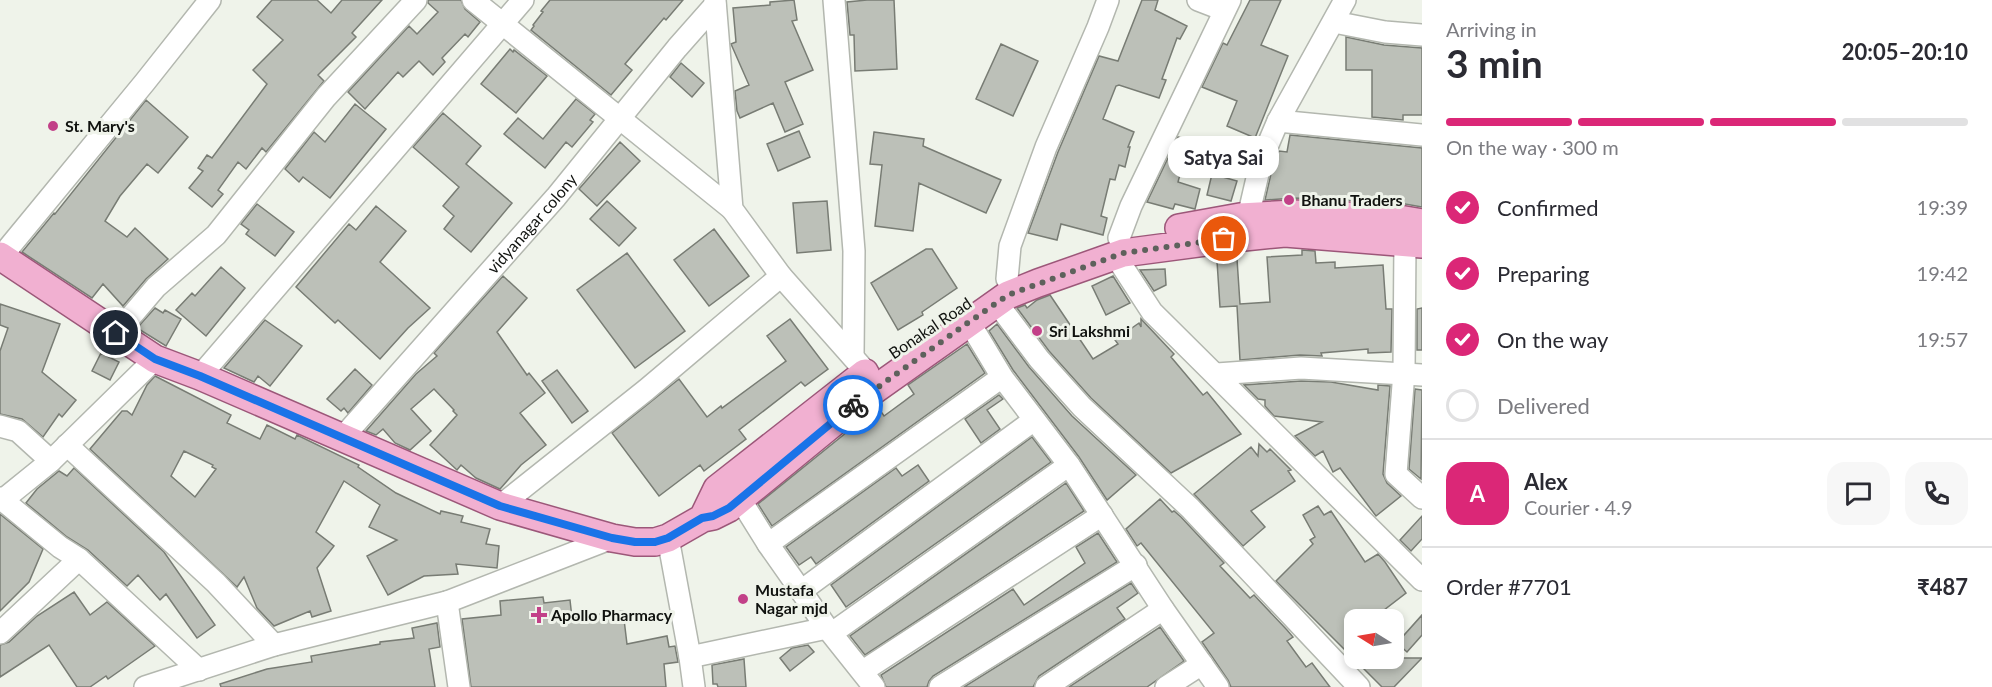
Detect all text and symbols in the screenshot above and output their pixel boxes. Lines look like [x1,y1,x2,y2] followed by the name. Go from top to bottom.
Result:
[1446,17,1537,41] text: Arriving in
[1842,38,1968,65] text: 20:05–20:10
[1446,40,1543,86] text: 3 min
[65,116,135,135] place label: St. Mary's
[46,119,60,133] marker: St. Mary's
[1446,135,1619,159] text: On the way · 300 m
[1168,137,1280,179] callout: Satya Sai
[1184,145,1263,169] text: Satya Sai
[483,169,581,277] street label: vidyanagar colony
[1301,190,1403,209] place label: Bhanu Traders
[1446,191,1479,224] icon: check
[1282,193,1296,207] marker: Bhanu Traders
[1497,194,1599,221] text: Confirmed
[1917,195,1968,219] text: 19:39
[1198,213,1249,264] pin
[1207,222,1240,255] icon: bag
[1446,257,1479,290] icon: check
[1497,260,1589,287] text: Preparing
[1917,261,1968,285] text: 19:42
[885,293,975,362] street label: Bonakal Road
[90,307,141,358] pin
[99,316,132,349] icon: home
[1049,321,1130,340] place label: Sri Lakshmi
[1446,323,1479,356] icon: check
[1030,324,1044,338] marker: Sri Lakshmi
[1497,326,1608,353] text: On the way
[1917,327,1968,351] text: 19:57
[823,375,883,435] courier
[837,389,870,422] icon: bike
[1497,392,1590,419] text: Delivered
[1827,462,1890,525] button: chat
[1905,462,1968,525] button: phone
[1524,468,1568,495] text: Alex
[1470,480,1485,507] text: A
[1524,495,1633,519] text: Courier · 4.9
[1446,573,1572,600] text: Order #7701
[1917,573,1968,600] text: ₹487
[755,580,828,617] place label: Mustafa Nagar mjd
[736,592,750,606] marker: Mustafa Nagar mjd
[550,605,673,624] place label: Apollo Pharmacy
[532,608,546,622] marker: Apollo Pharmacy
[1344,609,1404,669] north arrow
[1344,609,1404,669] map controls

